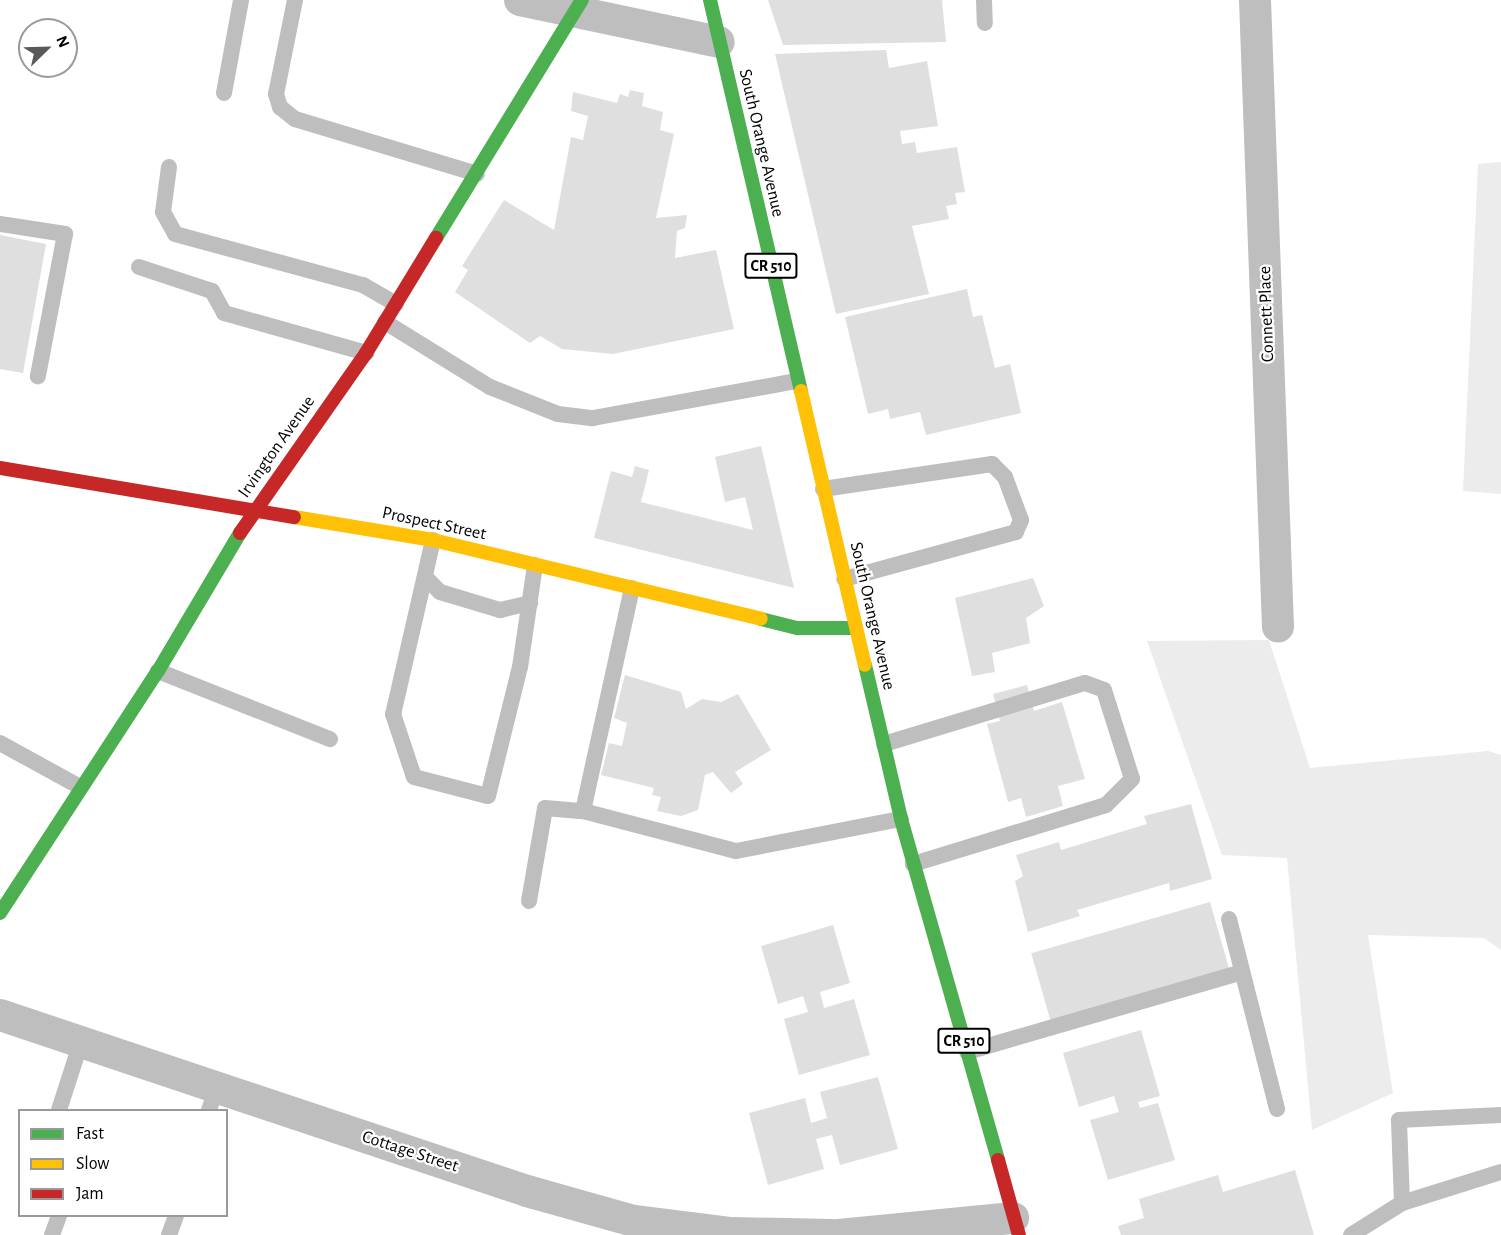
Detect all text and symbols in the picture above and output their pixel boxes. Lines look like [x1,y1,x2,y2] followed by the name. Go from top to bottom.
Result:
[18,18,78,78] north arrow
[53,34,72,50] text: N
[733,67,789,219] street label: South Orange Avenue
[744,253,798,279] road number: CR 510
[1255,266,1279,362] street label: Connett Place
[234,392,320,502] street label: Irvington Avenue
[380,502,488,546] street label: Prospect Street
[844,540,900,692] street label: South Orange Avenue
[937,1028,991,1054] road number: CR 510
[18,1109,228,1217] legend
[76,1125,104,1143] text: Fast
[359,1126,461,1178] street label: Cottage Street
[76,1155,109,1173] text: Slow
[76,1185,104,1203] text: Jam

